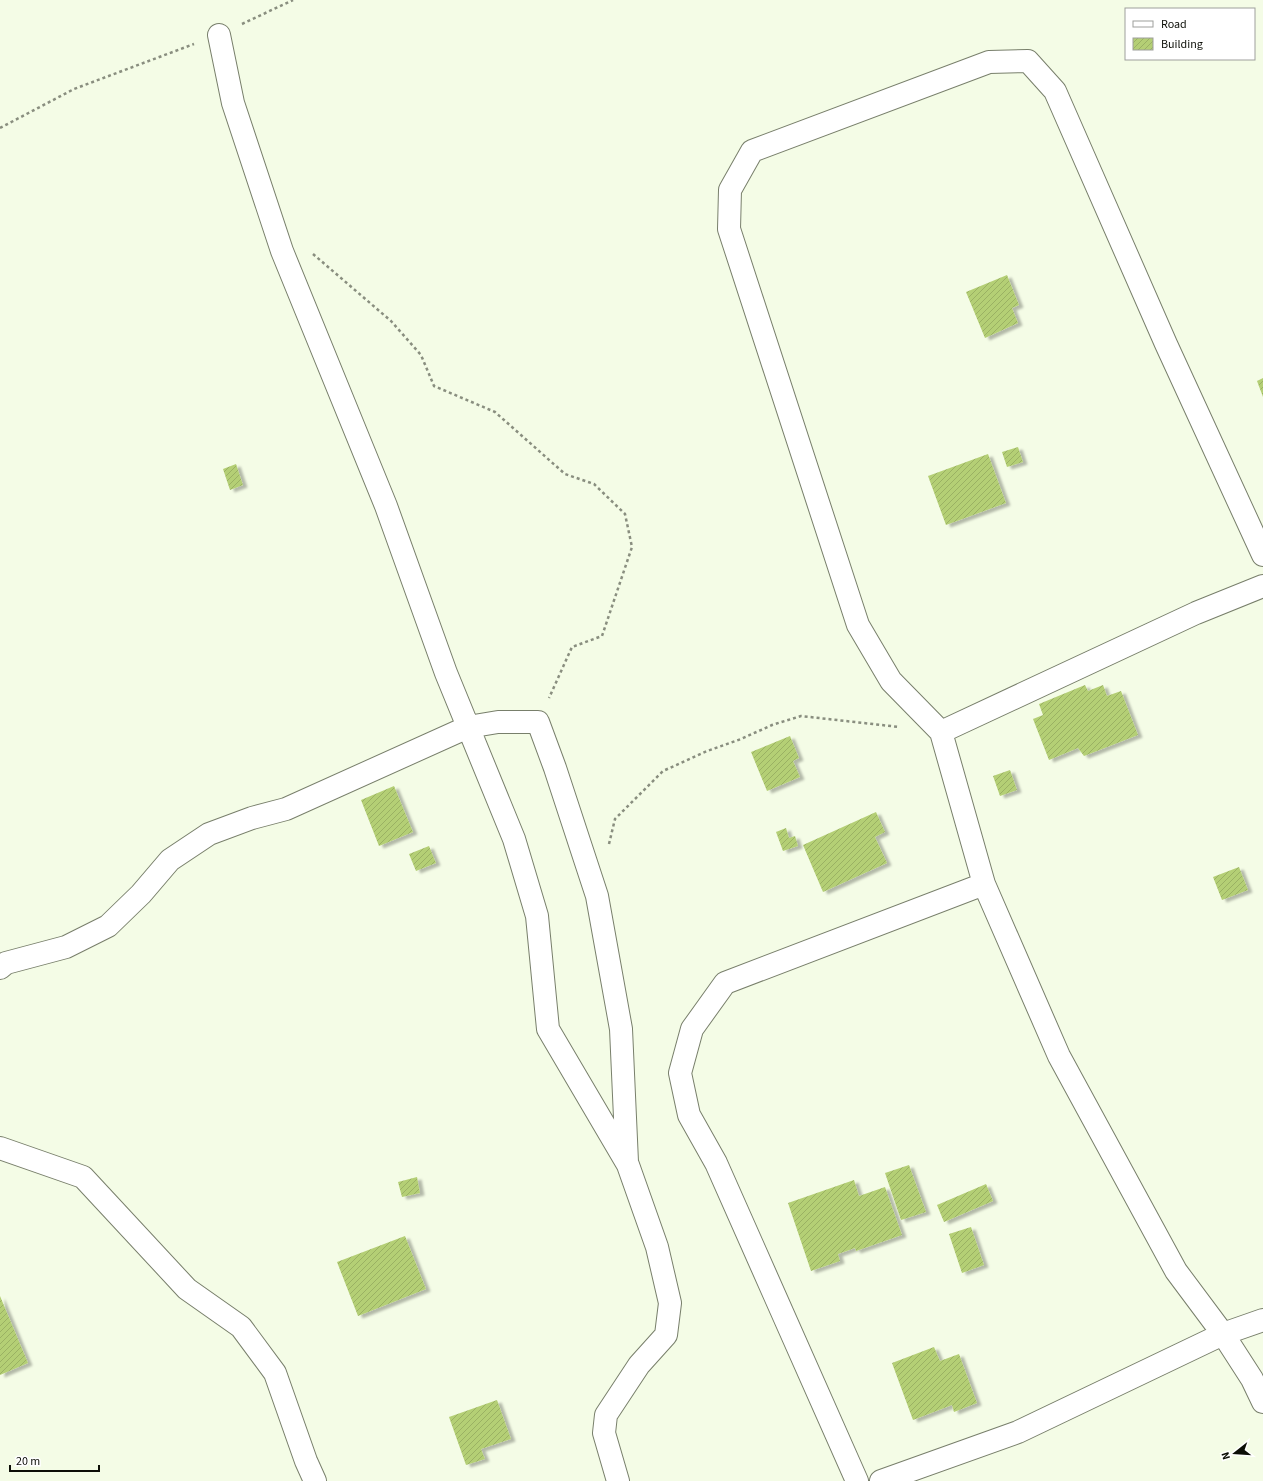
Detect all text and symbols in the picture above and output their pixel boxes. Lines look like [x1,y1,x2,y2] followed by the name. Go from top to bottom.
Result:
[1125,8,1255,60] legend
[1161,16,1187,33] text: Road
[1161,36,1203,53] text: Building
[1215,1433,1255,1473] north arrow
[10,1447,99,1473] scale bar
[1218,1450,1234,1461] text: N
[16,1453,40,1470] text: 20 m

